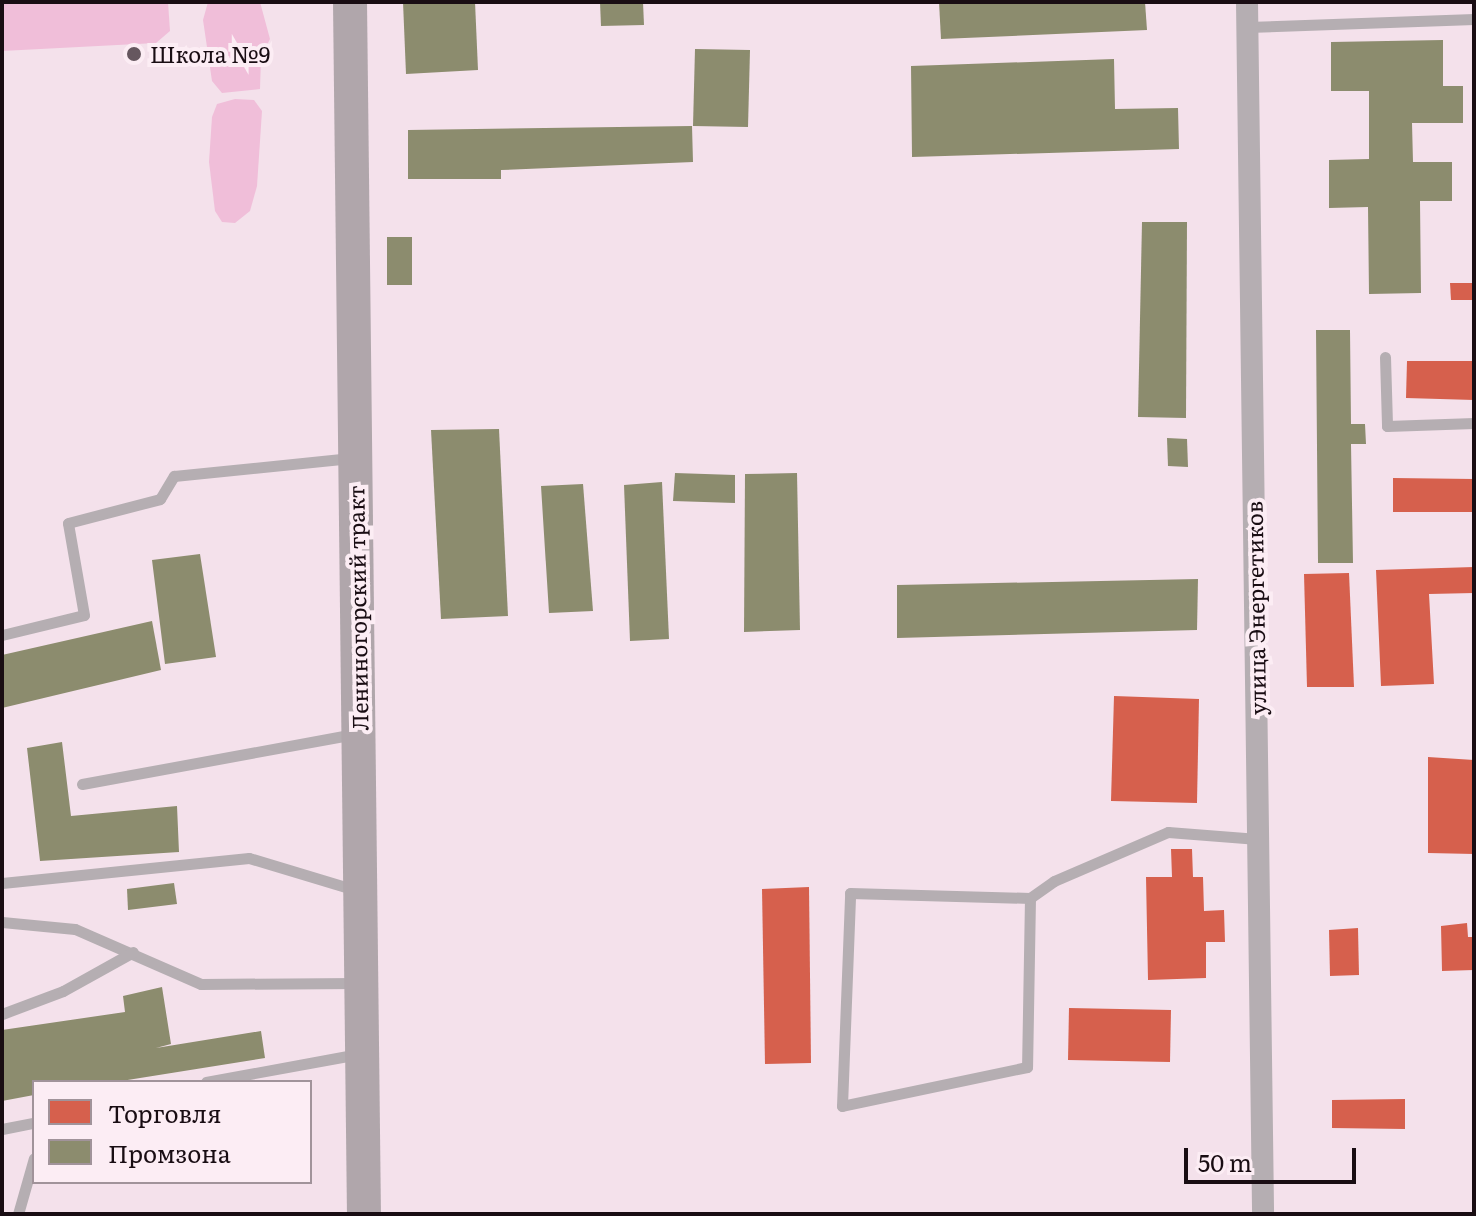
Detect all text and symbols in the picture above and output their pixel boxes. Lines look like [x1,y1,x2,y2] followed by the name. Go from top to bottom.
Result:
[150,41,270,67] place label: Школа №9
[125,45,143,63] marker: Школа №9
[342,485,372,731] street label: Лениногорский тракт
[1240,501,1270,715] street label: улица Энергетиков
[32,1080,312,1184] legend
[108,1095,221,1130] text: Торговля
[1188,1132,1360,1182] scale bar
[108,1135,231,1170] text: Промзона
[1198,1144,1252,1179] text: 50 m

